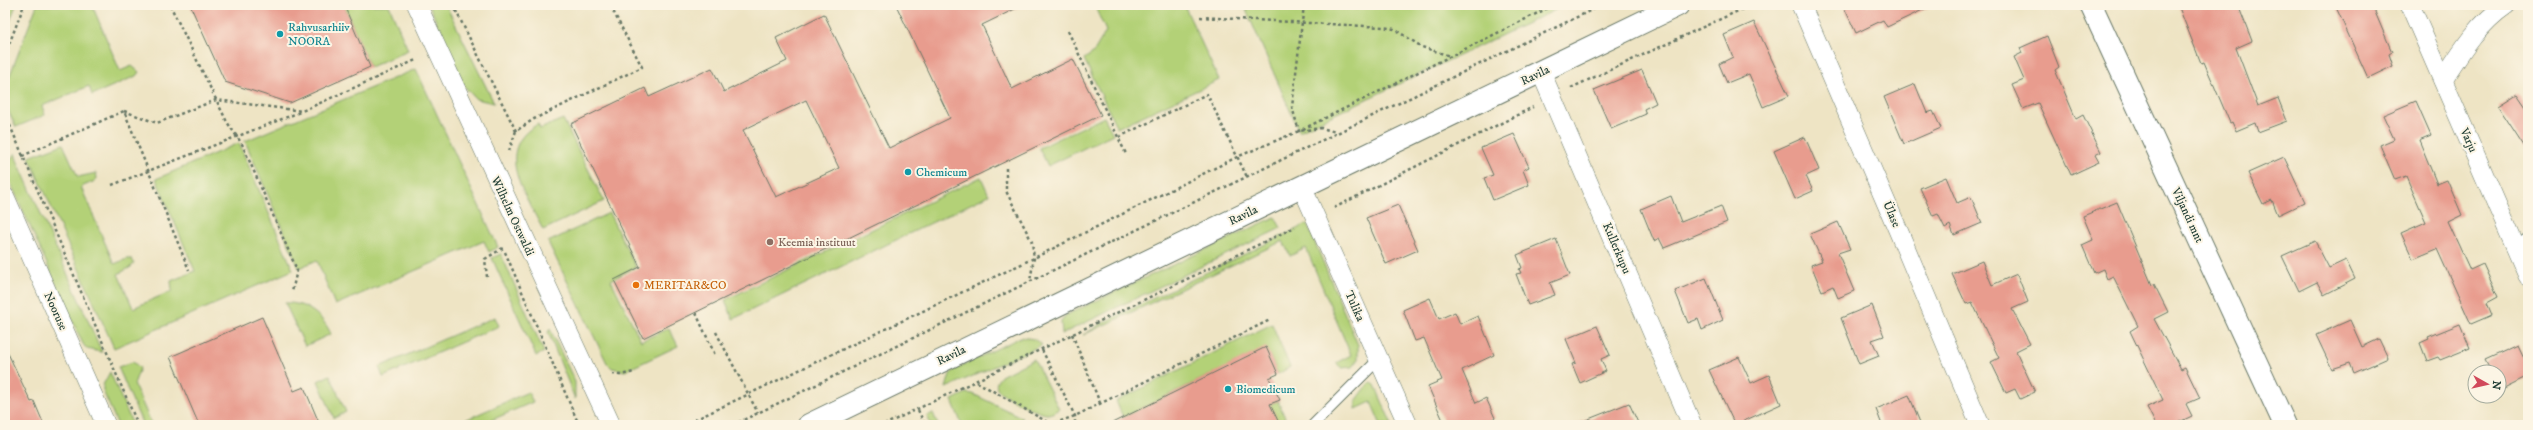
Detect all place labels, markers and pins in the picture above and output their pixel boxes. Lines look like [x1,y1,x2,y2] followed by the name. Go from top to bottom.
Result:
[288,20,350,49] place label: Rahvusarhiiv NOORA
[275,29,285,39] marker: Rahvusarhiiv NOORA
[916,165,967,180] place label: Chemicum
[903,167,913,177] marker: Chemicum
[778,235,856,250] place label: Keemia instituut
[765,237,775,247] marker: Keemia instituut
[644,278,727,293] place label: MERITAR&CO
[631,280,641,290] marker: MERITAR&CO
[1236,382,1295,397] place label: Biomedicum
[1223,384,1233,394] marker: Biomedicum

